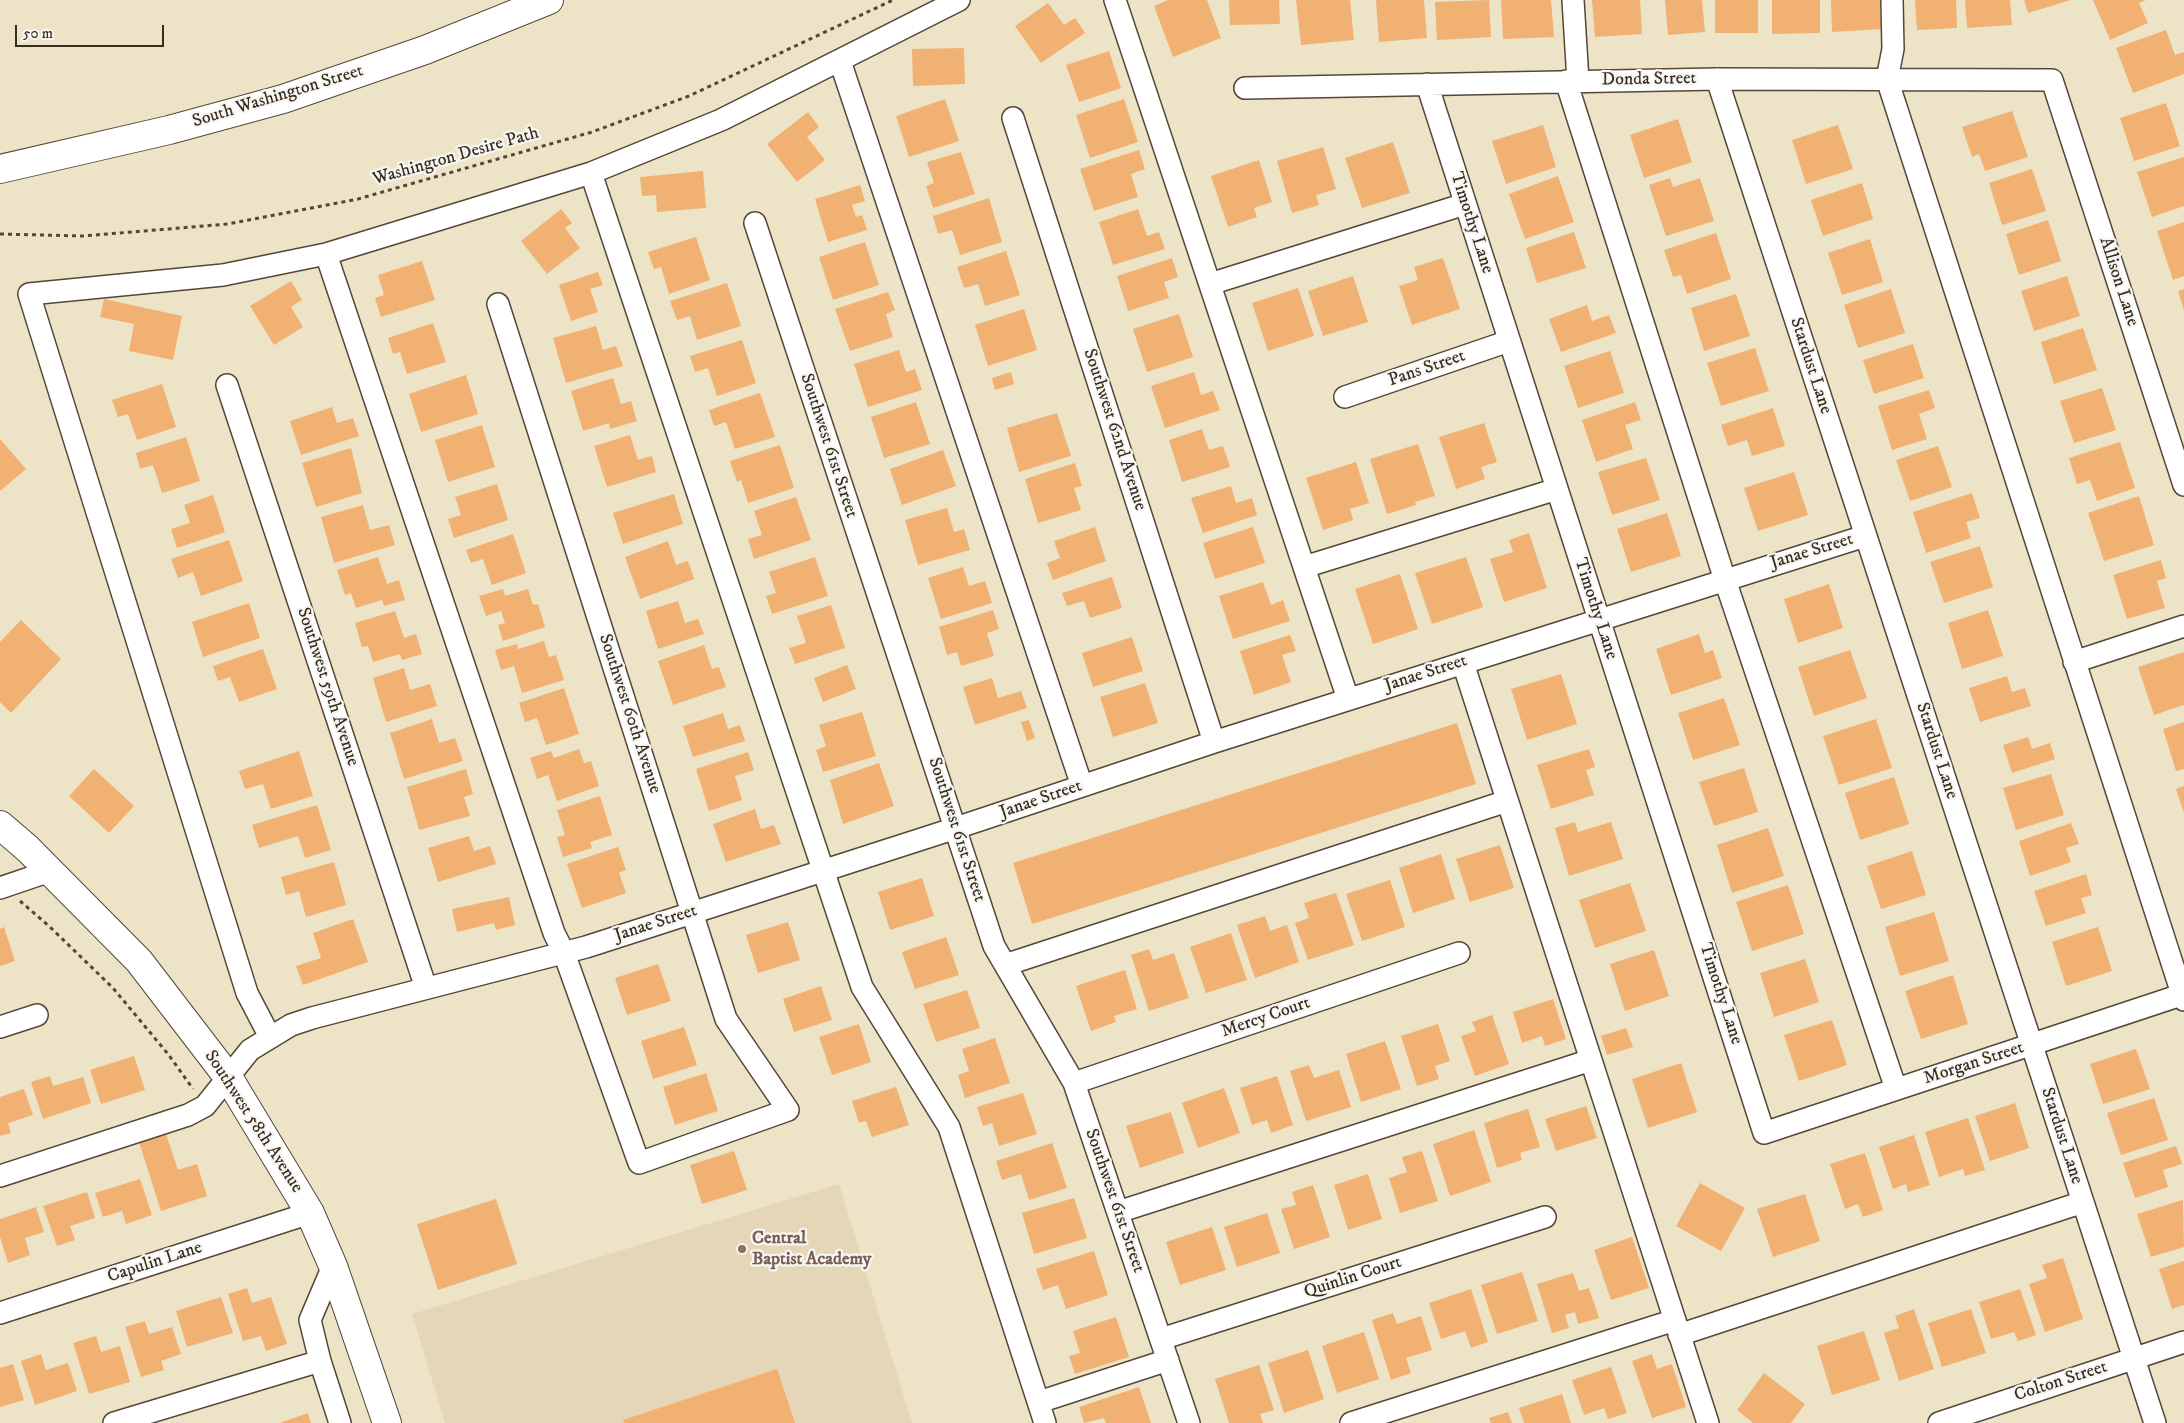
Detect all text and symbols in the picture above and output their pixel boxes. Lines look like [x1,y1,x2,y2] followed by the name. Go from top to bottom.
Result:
[18,15,166,47] scale bar
[23,24,53,43] text: 50 m
[190,61,366,133] street label: South Washington Street
[1602,68,1696,92] street label: Donda Street
[370,123,542,191] street label: Washington Desire Path
[1444,170,1498,276] street label: Timothy Lane
[2093,235,2143,329] street label: Allison Lane
[1784,315,1836,417] street label: Stardust Lane
[1078,346,1150,514] street label: Southwest 62nd Avenue
[1386,346,1468,392] street label: Pans Street
[794,371,862,521] street label: Southwest 61st Street
[1768,529,1856,575] street label: Janae Street
[1568,556,1622,662] street label: Timothy Lane
[291,605,363,769] street label: Southwest 59th Avenue
[593,631,665,797] street label: Southwest 60th Avenue
[1382,651,1470,697] street label: Janae Street
[1910,700,1962,802] street label: Stardust Lane
[922,755,990,905] street label: Southwest 61st Street
[997,776,1085,824] street label: Janae Street
[612,901,700,947] street label: Janae Street
[1693,941,1747,1047] street label: Timothy Lane
[1219,993,1313,1043] street label: Mercy Court
[1921,1038,2027,1090] street label: Morgan Street
[199,1047,307,1197] street label: Southwest 58th Avenue
[2035,1085,2087,1187] street label: Stardust Lane
[1079,1126,1149,1276] street label: Southwest 61st Street
[752,1228,871,1270] place label: Central Baptist Academy
[105,1238,205,1288] street label: Capulin Lane
[736,1243,748,1255] marker: Central Baptist Academy
[1302,1252,1404,1304] street label: Quinlin Court
[2012,1357,2110,1407] street label: Colton Street

